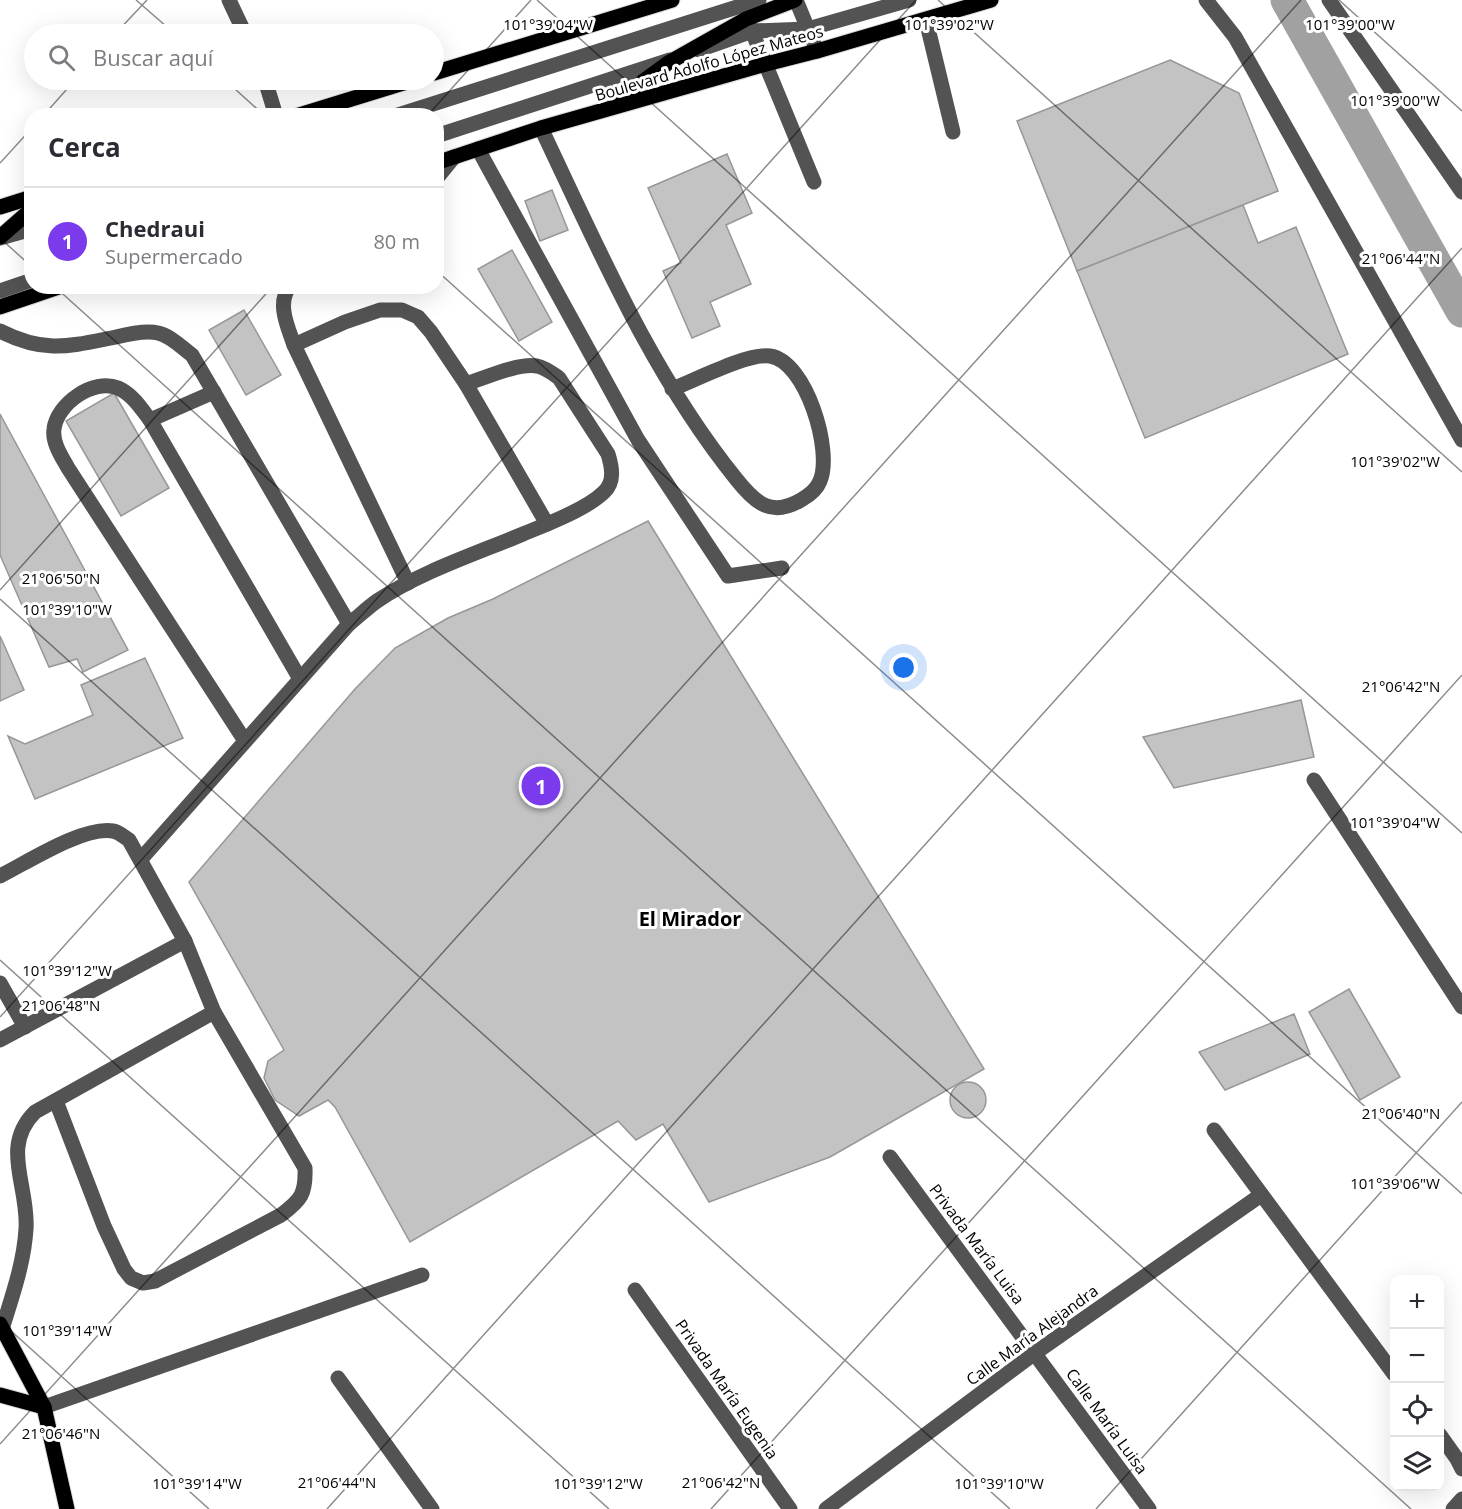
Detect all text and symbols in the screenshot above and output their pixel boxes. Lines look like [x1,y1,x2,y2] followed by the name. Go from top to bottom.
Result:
[503,14,593,34] text: 101°39'04"W
[904,14,994,34] text: 101°39'02"W
[1305,14,1395,34] text: 101°39'00"W
[592,20,826,106] street label: Boulevard Adolfo López Mateos
[24,24,444,90] search box
[45,41,78,74] icon: search
[93,42,213,72] text: Buscar aquí
[1350,90,1440,110] text: 101°39'00"W
[48,129,121,165] text: Cerca
[105,213,205,243] text: Chedraui
[62,228,73,255] text: 1
[373,228,420,255] text: 80 m
[105,243,243,270] text: Supermercado
[1362,248,1440,268] text: 21°06'44"N
[1350,451,1440,471] text: 101°39'02"W
[22,568,100,588] text: 21°06'50"N
[22,599,112,619] text: 101°39'10"W
[889,653,918,682] your location
[1362,676,1440,696] text: 21°06'42"N
[522,764,560,808] pin: 1
[1350,812,1440,832] text: 101°39'04"W
[639,905,741,932] district label: El Mirador
[22,960,112,980] text: 101°39'12"W
[22,995,100,1015] text: 21°06'48"N
[1362,1103,1440,1123] text: 21°06'40"N
[1350,1173,1440,1193] text: 101°39'06"W
[924,1179,1030,1309] street label: Privada María Luisa
[1390,1275,1444,1491] map controls
[1390,1275,1444,1329] button: +
[962,1280,1102,1390] street label: Calle María Alejandra
[670,1315,784,1463] street label: Privada María Eugenia
[22,1320,112,1340] text: 101°39'14"W
[1390,1329,1444,1383] button: −
[1061,1364,1153,1478] street label: Calle María Luisa
[1390,1383,1444,1437] button: locate
[22,1423,100,1443] text: 21°06'46"N
[1390,1437,1444,1491] button: layers
[298,1472,376,1492] text: 21°06'44"N
[682,1472,760,1492] text: 21°06'42"N
[152,1473,242,1493] text: 101°39'14"W
[553,1473,643,1493] text: 101°39'12"W
[954,1473,1044,1493] text: 101°39'10"W

